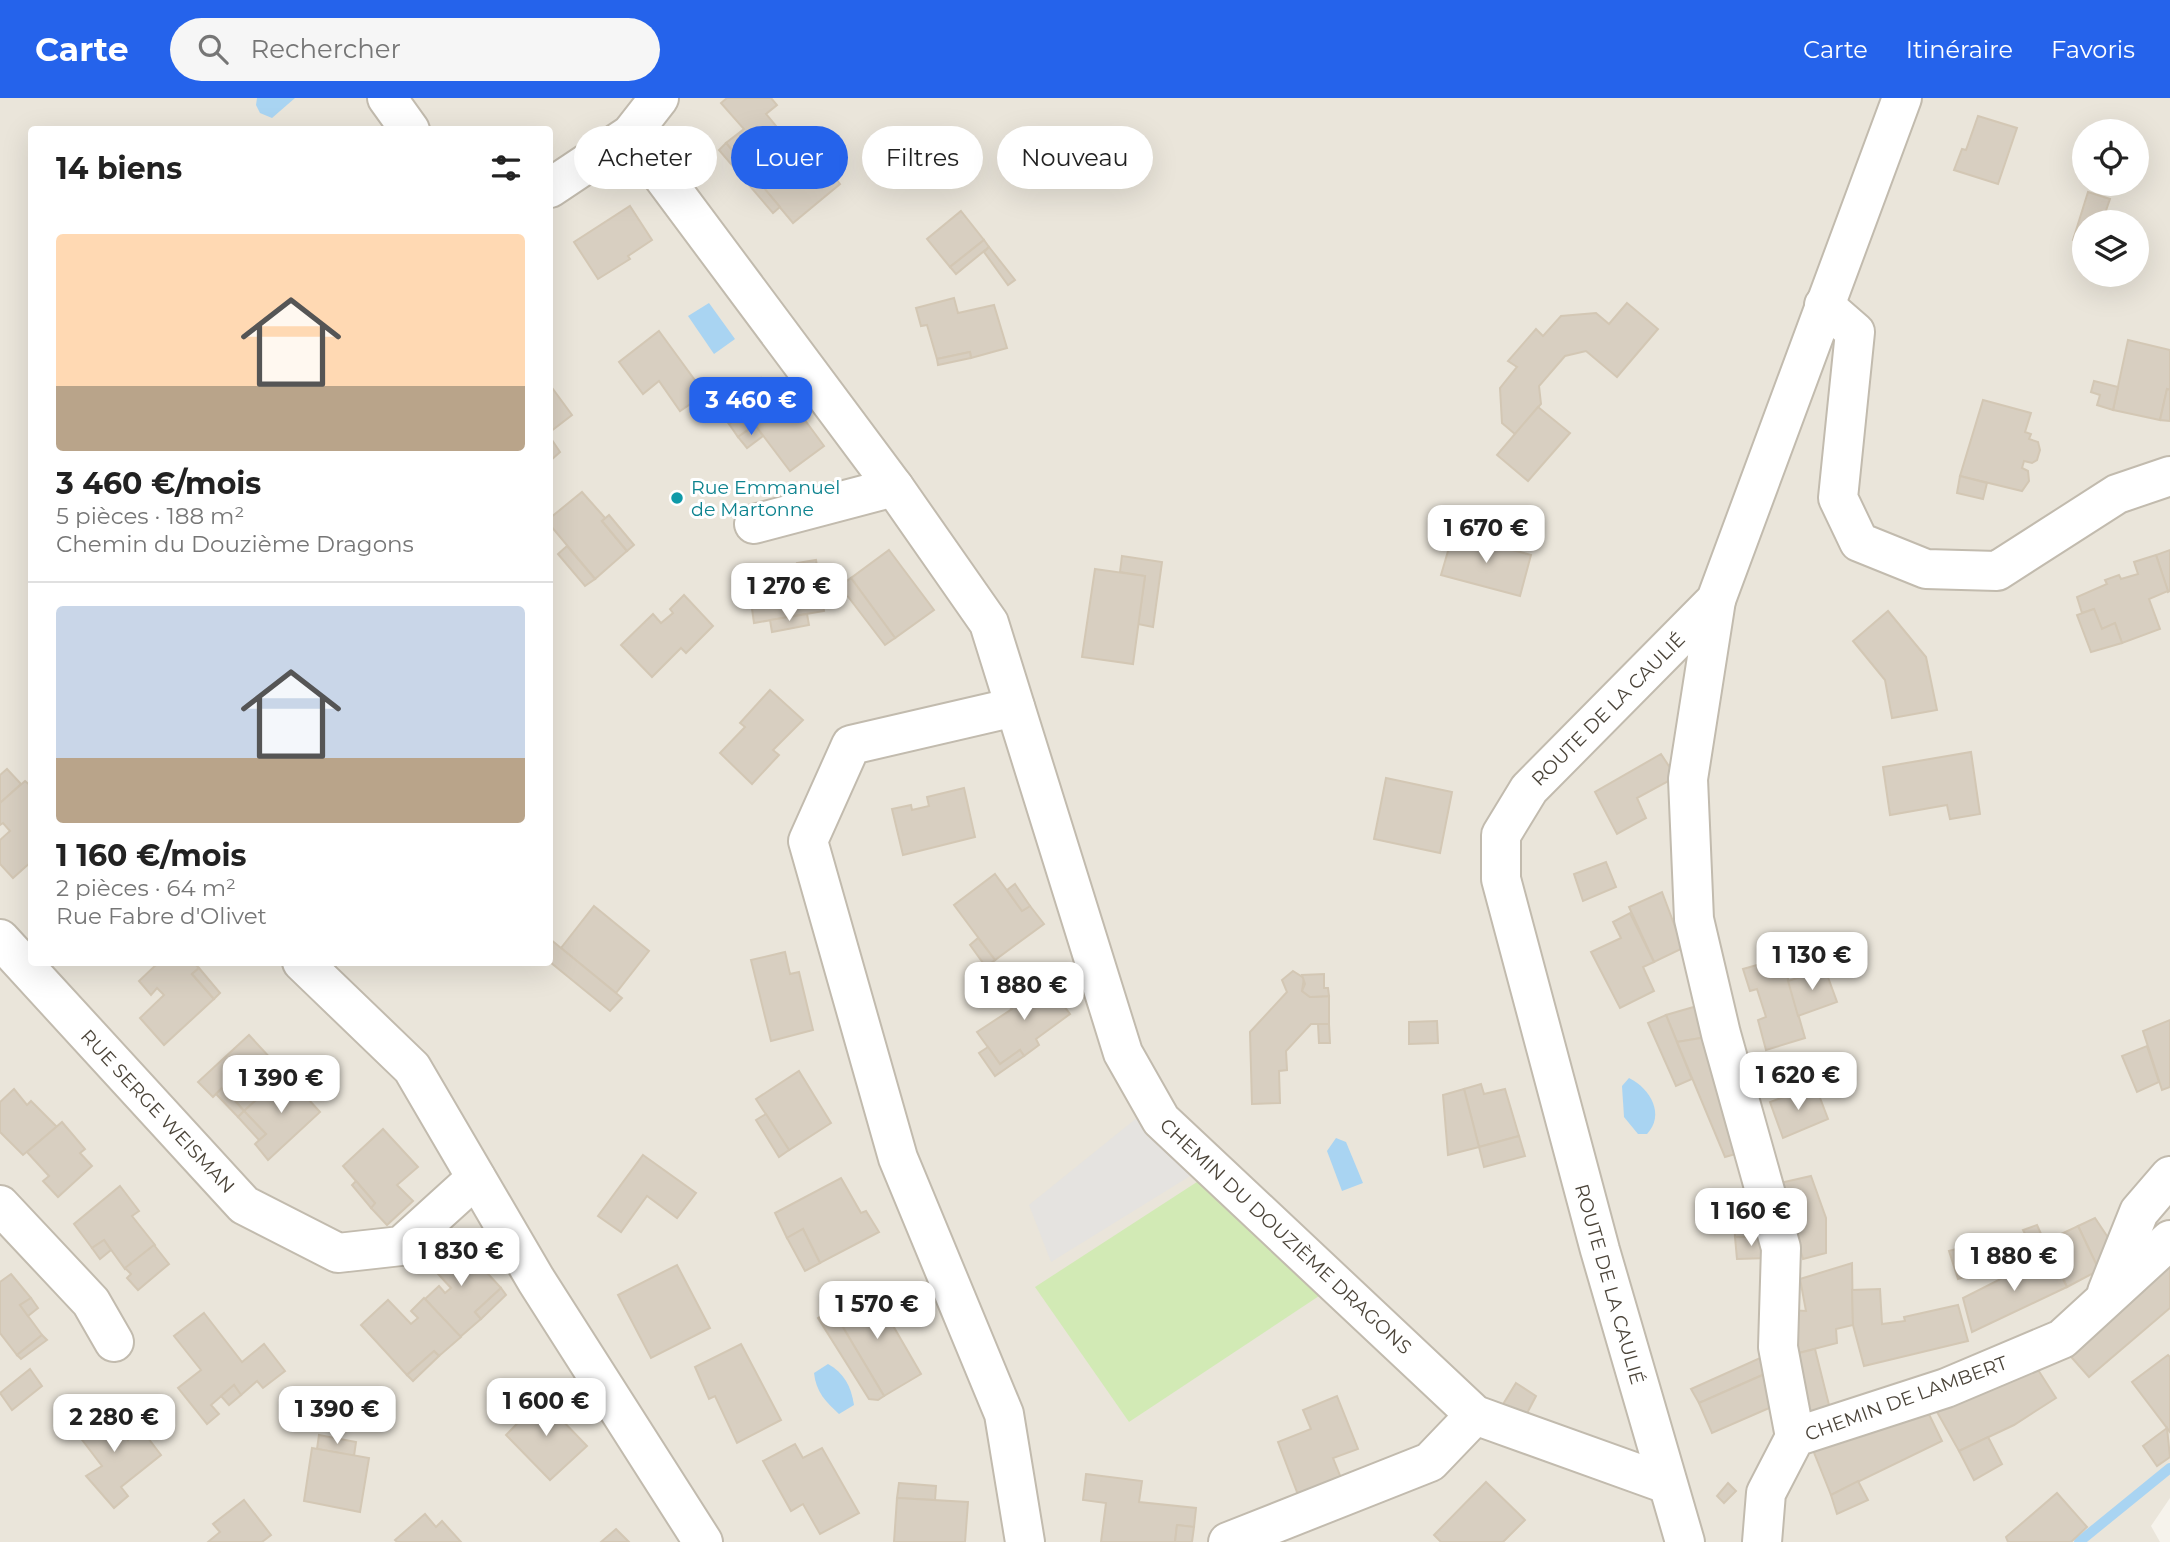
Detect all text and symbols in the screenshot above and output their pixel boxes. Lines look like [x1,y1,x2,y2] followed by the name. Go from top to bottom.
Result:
[170,18,660,81] search box
[35,29,128,69] text: Carte
[194,30,232,68] icon: search
[250,33,401,65] text: Rechercher
[1803,35,1868,64] text: Carte
[1906,35,2013,64] text: Itinéraire
[2051,35,2135,64] text: Favoris
[2072,119,2149,287] map controls
[2072,119,2149,196] button: locate
[574,126,717,189] chip: Acheter
[731,126,848,189] chip: Louer
[862,126,983,189] chip: Filtres
[997,126,1153,189] chip: Nouveau
[487,149,525,187] icon: filters
[56,150,182,187] text: 14 biens
[2072,210,2149,287] button: layers
[228,279,354,405] icon: home
[686,378,816,437] pin: 3 460 €
[705,386,797,414] text: 3 460 €
[56,465,261,502] text: 3 460 €/mois
[691,476,840,521] place label: Rue Emmanuel de Martonne
[669,490,685,506] marker: Rue Emmanuel de Martonne
[56,502,244,530] text: 5 pièces · 188 m²
[1421,505,1551,565] pin: 1 670 €
[1444,514,1528,542] text: 1 670 €
[56,530,414,558] text: Chemin du Douzième Dragons
[724,564,854,623] pin: 1 270 €
[747,572,831,600] text: 1 270 €
[1527,628,1690,791] street label: ROUTE DE LA CAULIÉ
[228,651,354,777] icon: home
[56,837,246,874] text: 1 160 €/mois
[56,874,236,902] text: 2 pièces · 64 m²
[56,902,267,930] text: Rue Fabre d'Olivet
[1747,932,1877,992] pin: 1 130 €
[1773,941,1851,969] text: 1 130 €
[959,962,1089,1022] pin: 1 880 €
[981,971,1067,999] text: 1 880 €
[76,1025,239,1198] street label: RUE SERGE WEISMAN
[1733,1052,1863,1112] pin: 1 620 €
[216,1056,346,1115] pin: 1 390 €
[1756,1061,1840,1089] text: 1 620 €
[239,1064,323,1092] text: 1 390 €
[1155,1114,1416,1359] street label: CHEMIN DU DOUZIÈME DRAGONS
[1570,1181,1649,1387] street label: ROUTE DE LA CAULIÉ
[1686,1188,1816,1248] pin: 1 160 €
[1711,1197,1791,1225] text: 1 160 €
[396,1228,526,1288] pin: 1 830 €
[1949,1234,2079,1293] pin: 1 880 €
[418,1237,504,1265] text: 1 830 €
[1971,1242,2057,1270] text: 1 880 €
[812,1282,942,1341] pin: 1 570 €
[835,1290,919,1318] text: 1 570 €
[1802,1351,2011,1446] street label: CHEMIN DE LAMBERT
[481,1378,611,1438] pin: 1 600 €
[272,1386,402,1446] pin: 1 390 €
[503,1387,589,1415] text: 1 600 €
[49,1394,179,1454] pin: 2 280 €
[295,1395,379,1423] text: 1 390 €
[69,1403,159,1431] text: 2 280 €

